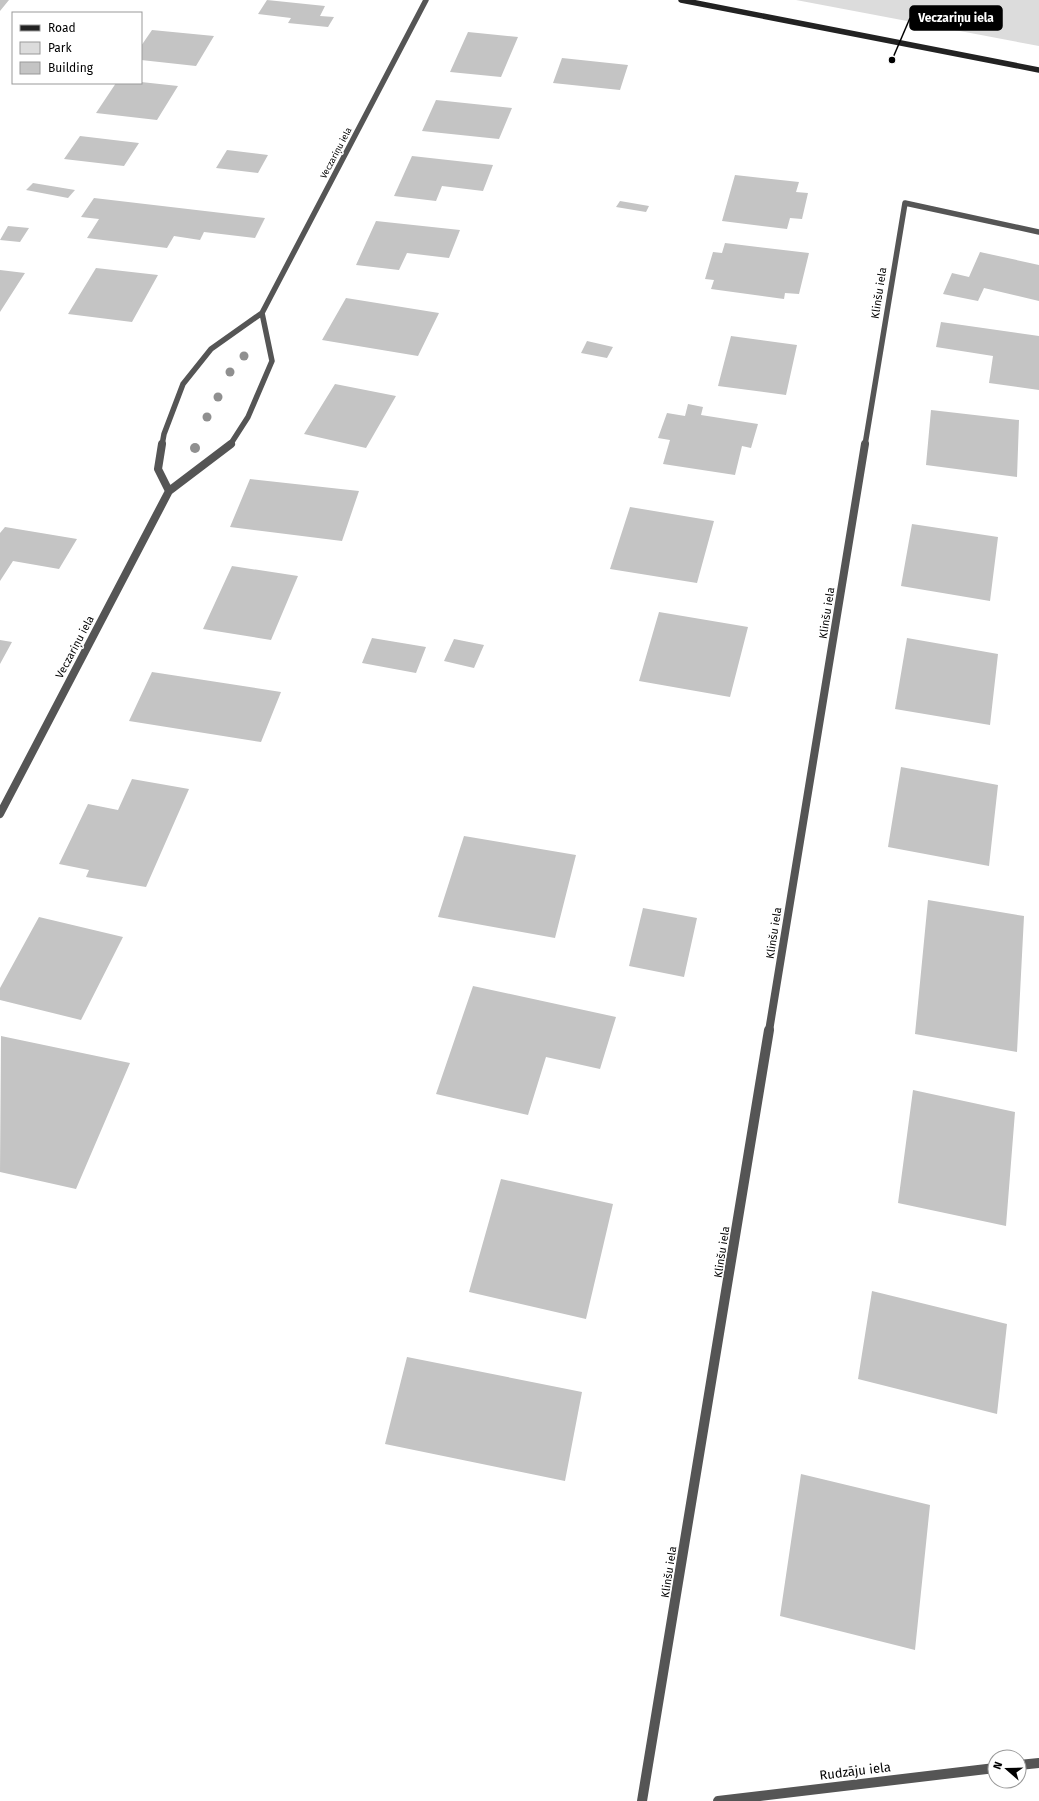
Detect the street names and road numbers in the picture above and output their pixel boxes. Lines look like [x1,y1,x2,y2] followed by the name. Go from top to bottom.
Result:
[318,126,355,181] street label: Veczariņu iela
[869,266,889,320] street label: Klinšu iela
[817,586,837,640] street label: Klinšu iela
[53,613,98,681] street label: Veczariņu iela
[764,906,784,960] street label: Klinšu iela
[712,1225,732,1279] street label: Klinšu iela
[659,1545,679,1599] street label: Klinšu iela
[818,1759,892,1783] street label: Rudzāju iela

